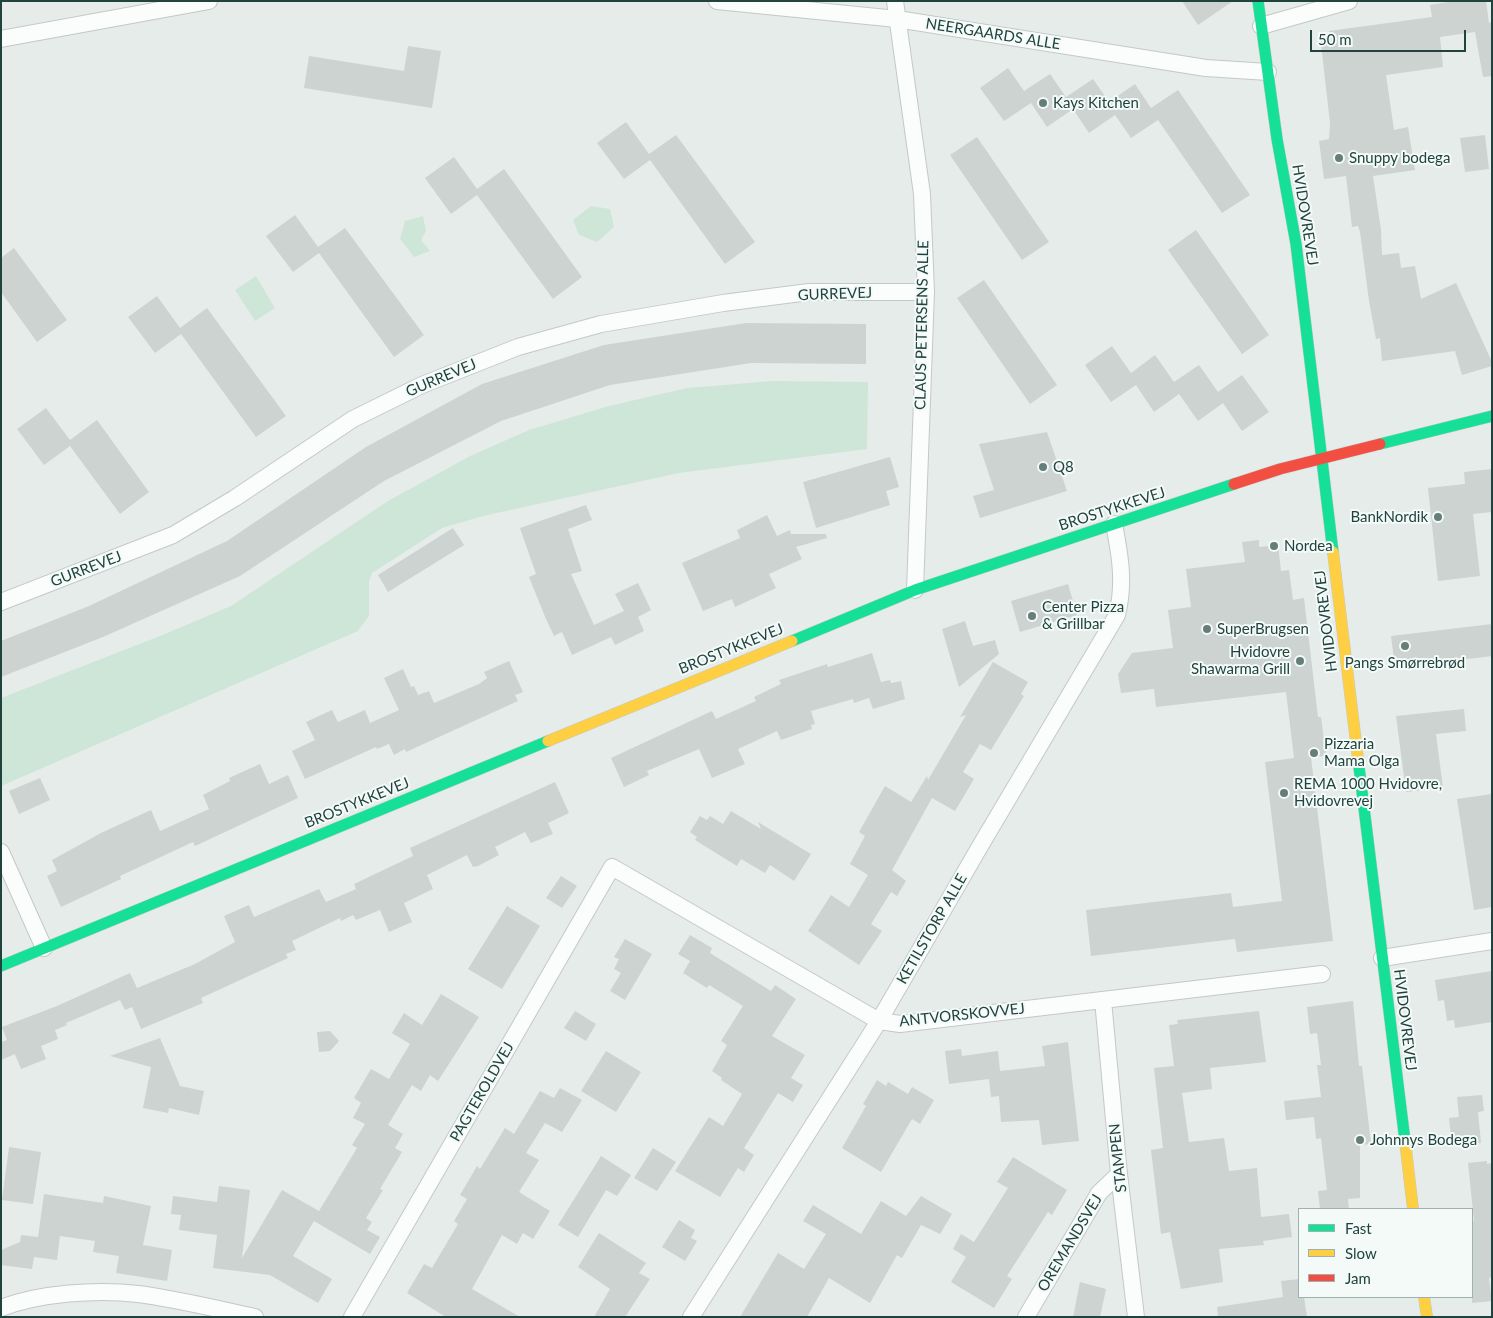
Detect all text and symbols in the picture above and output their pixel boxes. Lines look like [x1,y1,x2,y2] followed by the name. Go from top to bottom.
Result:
[924,14,1062,54] street label: NEERGAARDS ALLE
[1313,20,1469,52] scale bar
[1318,30,1352,48] text: 50 m
[1053,94,1139,112] place label: Kays Kitchen
[1037,97,1049,109] marker: Kays Kitchen
[1349,149,1450,167] place label: Snuppy bodega
[1333,152,1345,164] marker: Snuppy bodega
[1288,163,1322,267] street label: HVIDOVREVEJ
[912,240,932,410] street label: CLAUS PETERSENS ALLE
[797,284,873,304] street label: GURREVEJ
[403,355,479,401] street label: GURREVEJ
[1053,458,1074,476] place label: Q8
[1037,461,1049,473] marker: Q8
[1056,483,1168,535] street label: BROSTYKKEVEJ
[1350,508,1428,526] place label: BankNordik
[1432,511,1444,523] marker: BankNordik
[1284,537,1333,555] place label: Nordea
[1268,540,1280,552] marker: Nordea
[48,547,124,591] street label: GURREVEJ
[1311,569,1341,673] street label: HVIDOVREVEJ
[1042,598,1124,633] place label: Center Pizza & Grillbar
[1026,610,1038,622] marker: Center Pizza & Grillbar
[676,620,786,678] street label: BROSTYKKEVEJ
[1217,620,1309,638] place label: SuperBrugsen
[1201,623,1213,635] marker: SuperBrugsen
[1399,640,1411,652] marker: Pangs Smørrebrød
[1191,643,1290,678] place label: Hvidovre Shawarma Grill
[1345,654,1465,672] place label: Pangs Smørrebrød
[1294,655,1306,667] marker: Hvidovre Shawarma Grill
[1324,735,1399,770] place label: Pizzaria Mama Olga
[1308,747,1320,759] marker: Pizzaria Mama Olga
[302,774,412,832] street label: BROSTYKKEVEJ
[1294,775,1442,810] place label: REMA 1000 Hvidovre, Hvidovrevej
[1278,787,1290,799] marker: REMA 1000 Hvidovre, Hvidovrevej
[893,871,971,987] street label: KETILSTORP ALLE
[1390,968,1420,1072] street label: HVIDOVREVEJ
[898,999,1026,1031] street label: ANTVORSKOVVEJ
[446,1039,518,1145] street label: PAGTEROLDVEJ
[1105,1123,1131,1193] street label: STAMPEN
[1370,1131,1477,1149] place label: Johnnys Bodega
[1354,1134,1366,1146] marker: Johnnys Bodega
[1034,1191,1106,1295] street label: OREMANDSVEJ
[1298,1208,1473,1298] legend
[1345,1219,1372,1237] text: Fast
[1345,1244,1377,1262] text: Slow
[1345,1269,1371,1287] text: Jam

